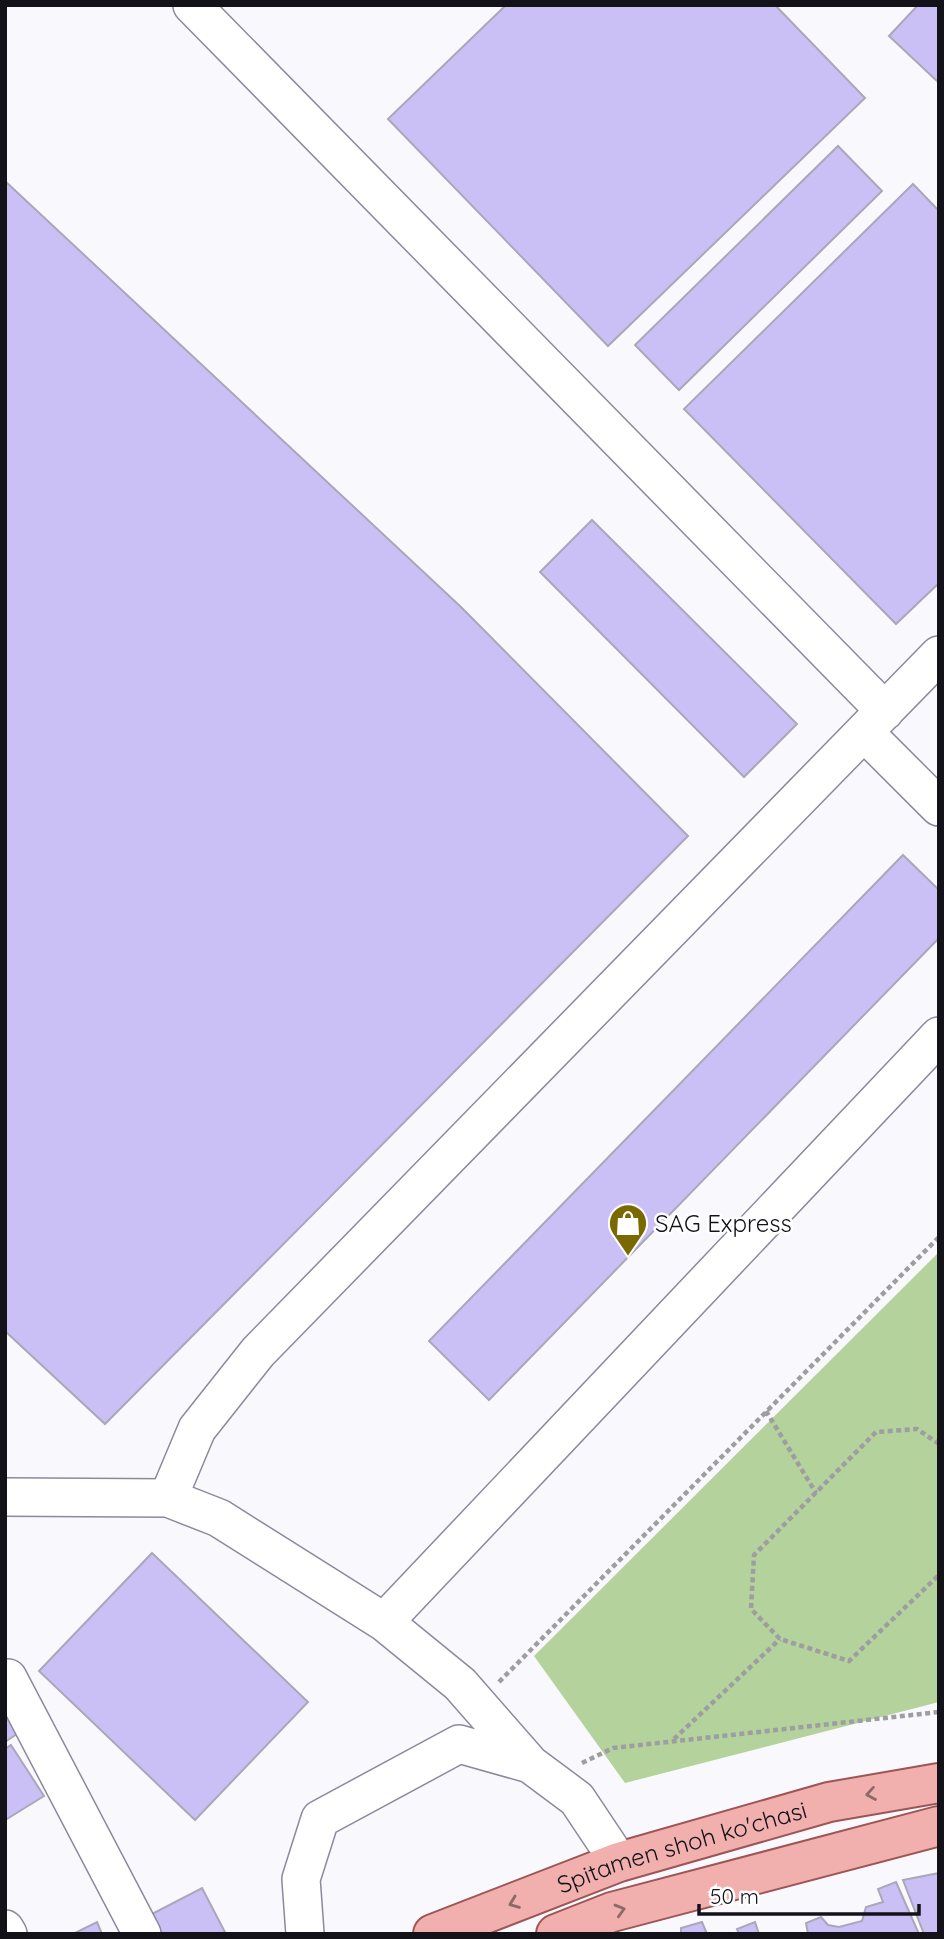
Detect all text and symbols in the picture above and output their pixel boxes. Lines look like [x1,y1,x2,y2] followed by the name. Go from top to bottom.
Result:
[607,1202,649,1257] shop icon: SAG Express
[655,1208,792,1238] place label: SAG Express
[866,1786,878,1801] one-way arrow
[553,1794,810,1900] street label: Spitamen shoh ko'chasi
[699,1872,920,1916] scale bar
[710,1883,759,1909] text: 50 m
[508,1894,520,1908] one-way arrow
[613,1904,625,1919] one-way arrow

